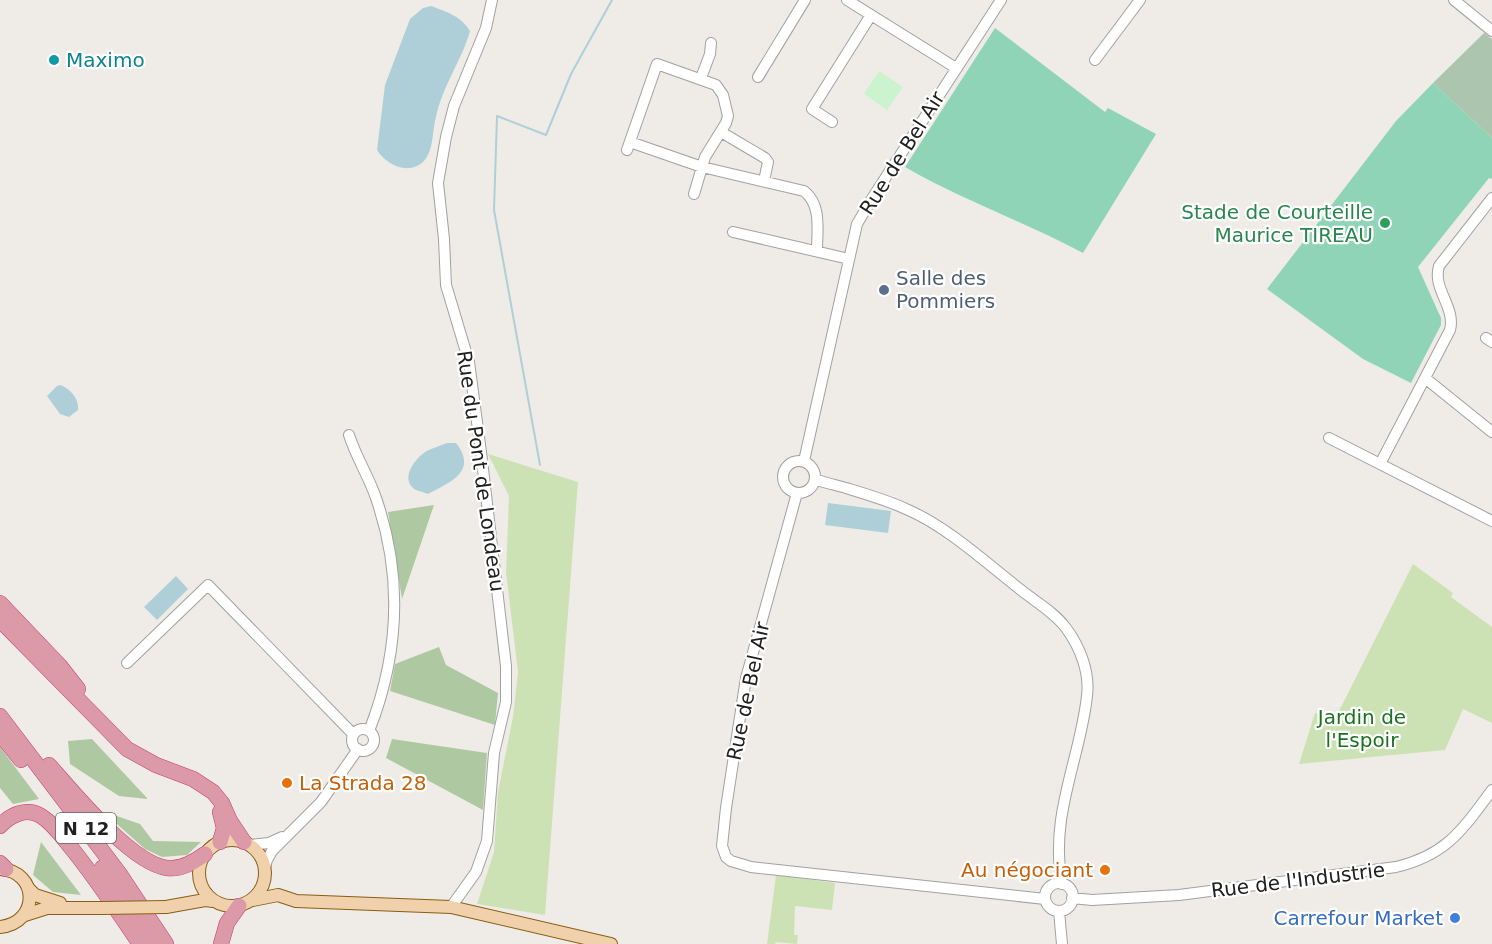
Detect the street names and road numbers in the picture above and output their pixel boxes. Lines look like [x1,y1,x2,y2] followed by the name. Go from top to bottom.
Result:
[854,86,950,219] street label: Rue de Bel Air
[452,349,510,593] street label: Rue du Pont de Londeau
[722,619,775,763] street label: Rue de Bel Air
[56,813,116,843] road number: N 12
[1210,857,1386,903] street label: Rue de l'Industrie

